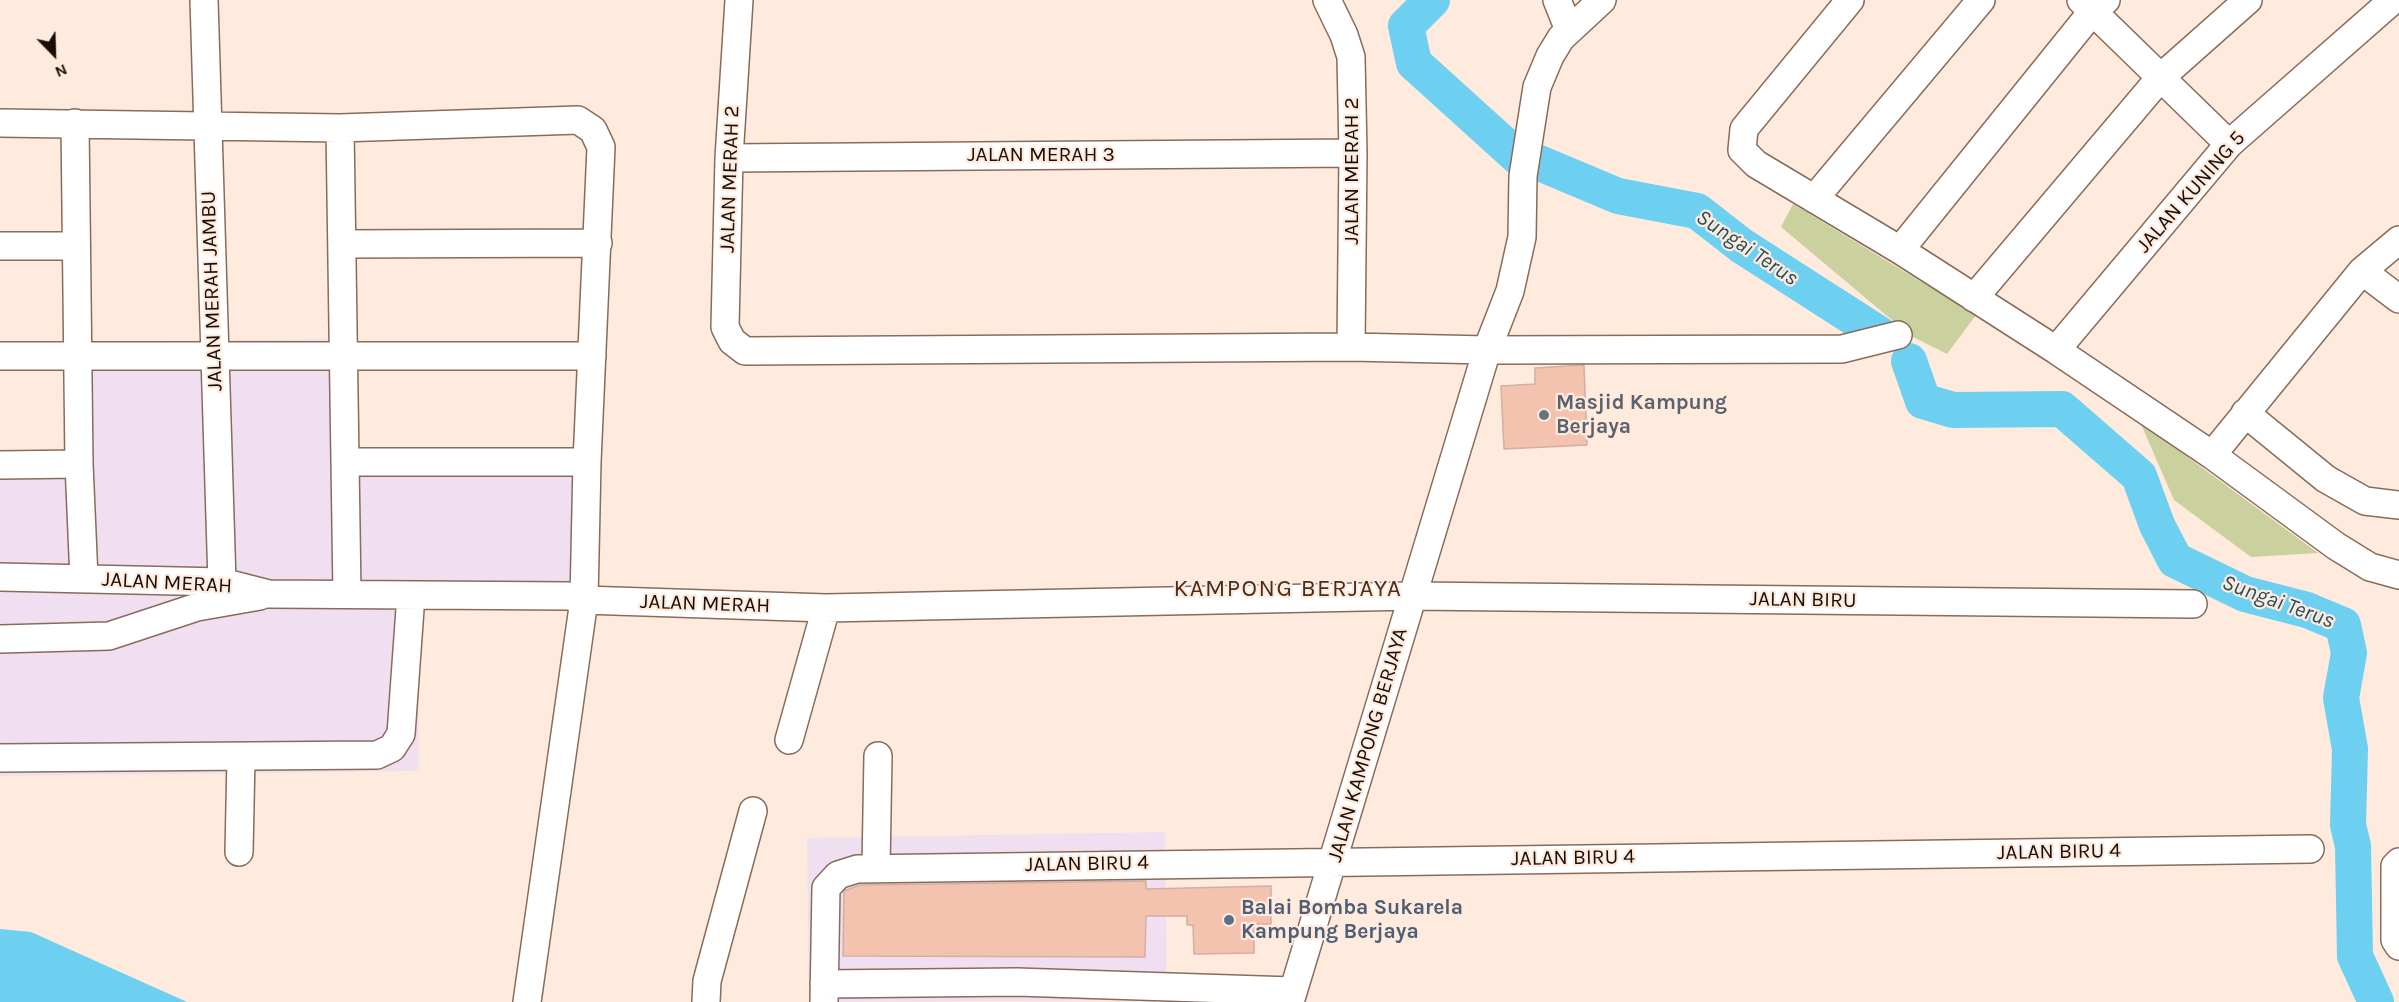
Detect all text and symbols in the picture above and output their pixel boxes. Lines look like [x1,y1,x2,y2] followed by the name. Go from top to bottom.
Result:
[24,24,84,84] north arrow
[52,60,70,82] text: N
[1339,97,1365,245] street label: JALAN MERAH 2
[715,105,745,253] street label: JALAN MERAH 2
[2131,126,2251,258] street label: JALAN KUNING 5
[967,142,1115,168] street label: JALAN MERAH 3
[196,190,228,392] street label: JALAN MERAH JAMBU
[1691,204,1803,292] water label: Sungai Terus
[1556,390,1727,440] place label: Masjid Kampung Berjaya
[1537,408,1551,422] marker: Masjid Kampung Berjaya
[101,567,233,599] street label: JALAN MERAH
[2218,570,2338,634] water label: Sungai Terus
[1174,575,1402,603] district label: KAMPONG BERJAYA
[1749,586,1857,614] street label: JALAN BIRU
[639,589,771,619] street label: JALAN MERAH
[1322,625,1414,865] street label: JALAN KAMPONG BERJAYA
[1997,838,2121,866] street label: JALAN BIRU 4
[1511,844,1635,872] street label: JALAN BIRU 4
[1025,850,1149,878] street label: JALAN BIRU 4
[1241,895,1463,945] place label: Balai Bomba Sukarela Kampung Berjaya
[1222,913,1236,927] marker: Balai Bomba Sukarela Kampung Berjaya

